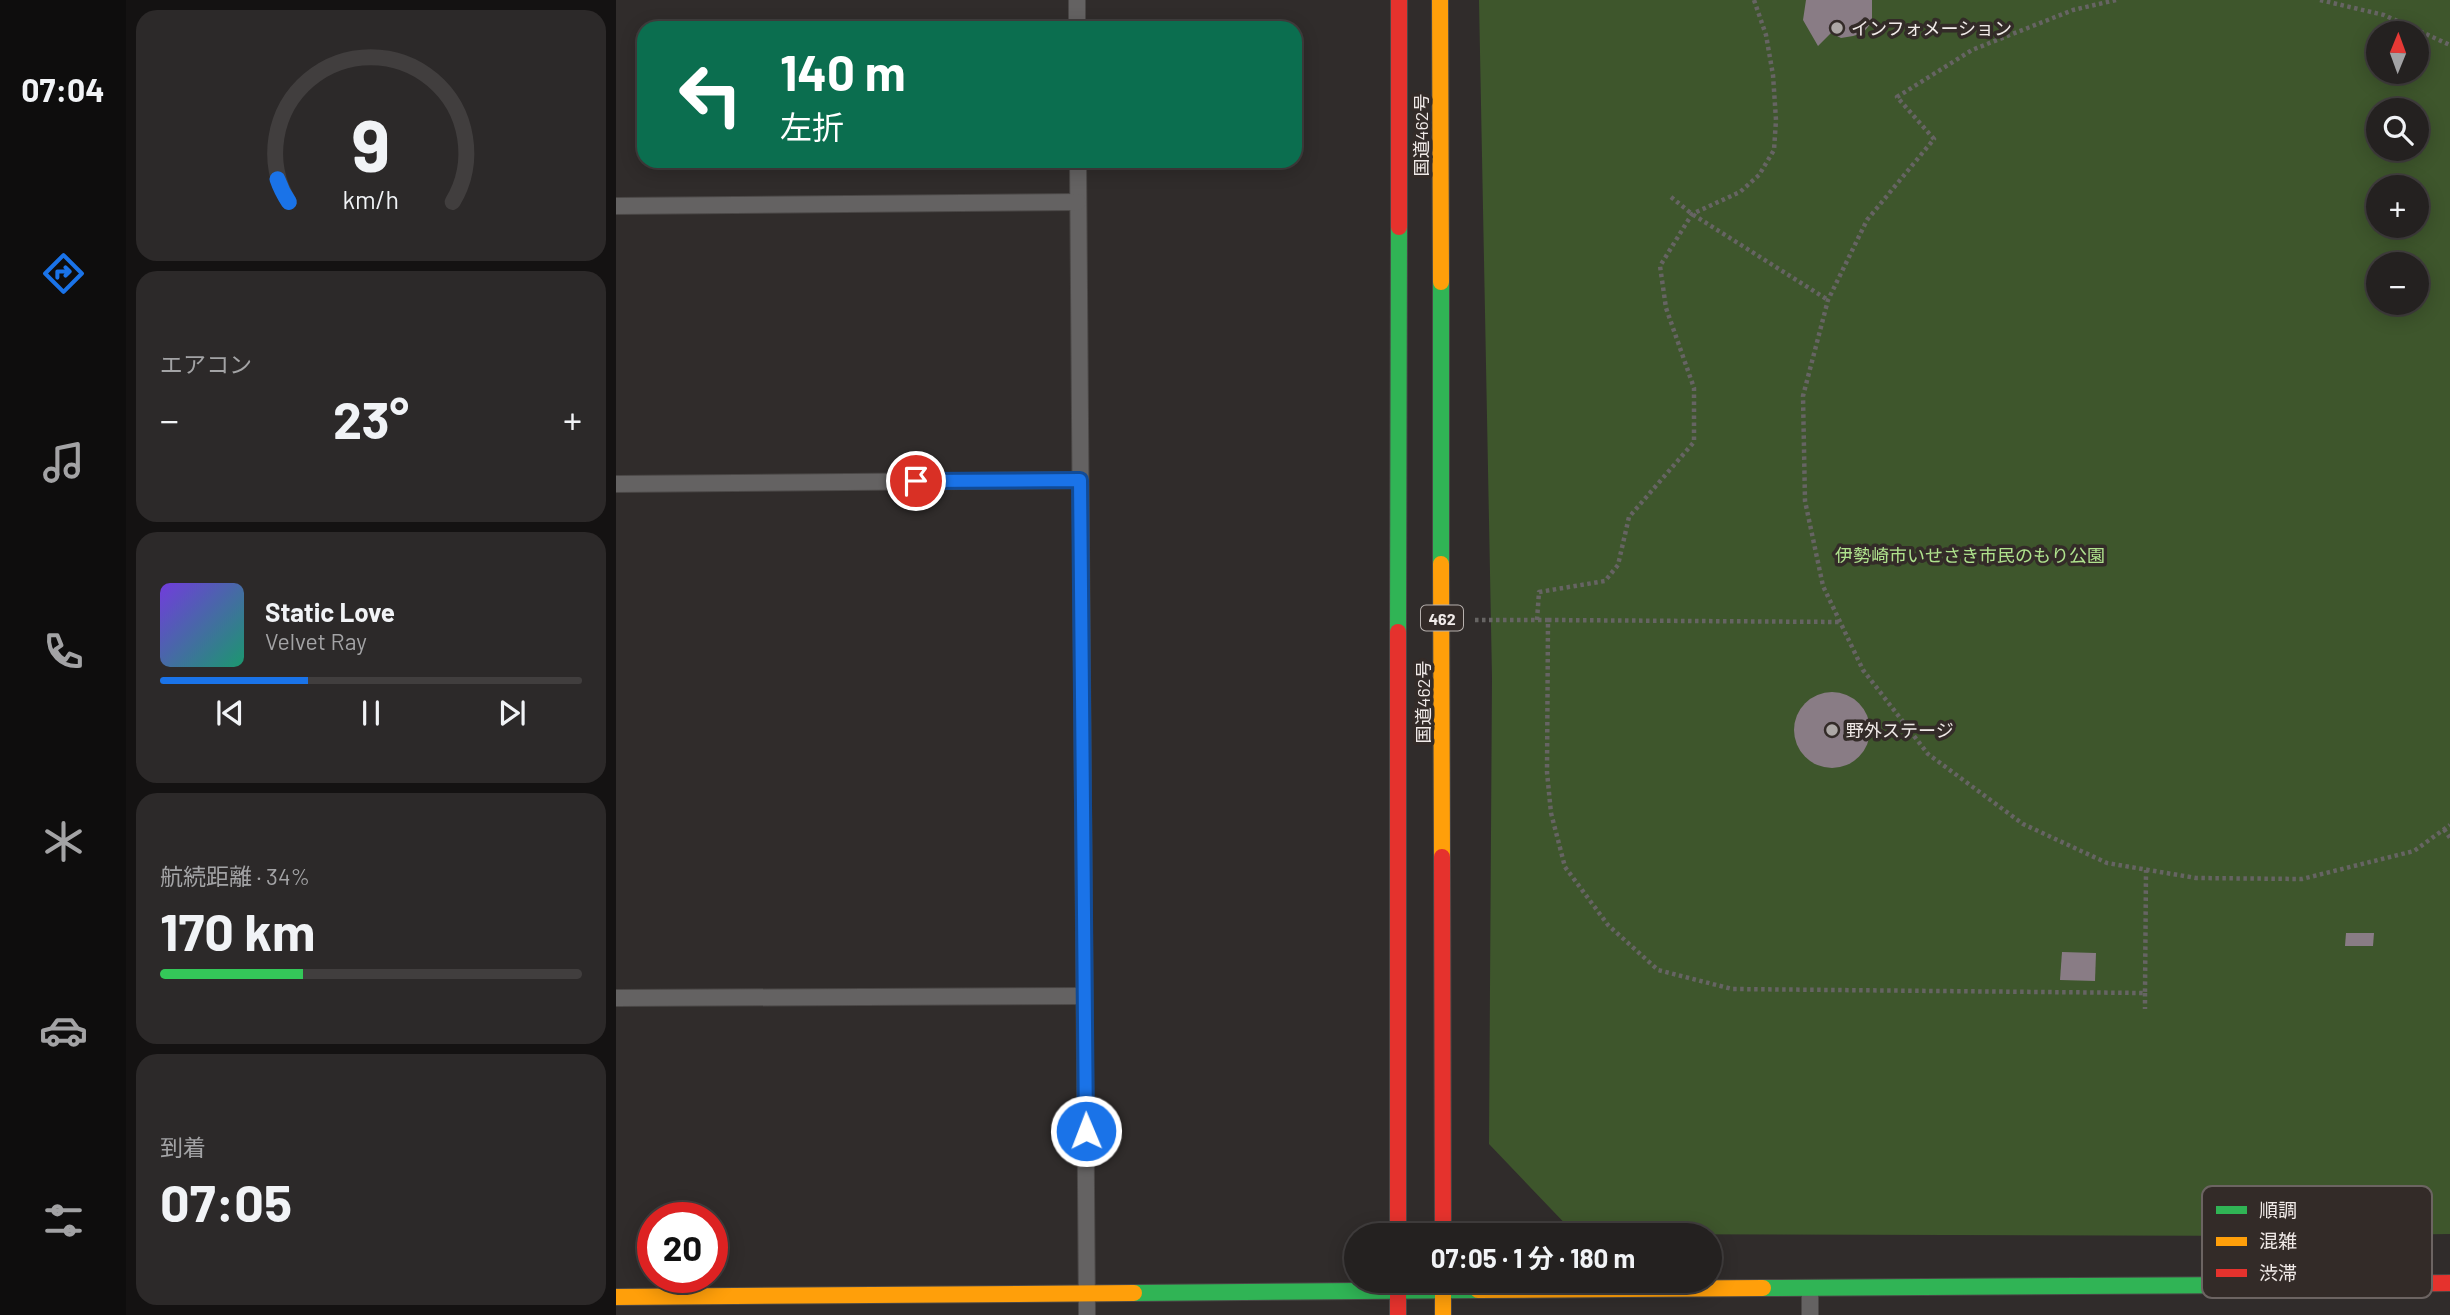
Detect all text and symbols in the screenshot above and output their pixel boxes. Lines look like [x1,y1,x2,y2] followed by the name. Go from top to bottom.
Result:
[1851,17,2012,39] place label: インフォメーション
[1829,20,1845,36] marker: インフォメーション
[2366,21,2429,84] north arrow
[2366,21,2429,315] map controls
[780,42,906,101] text: 140 m
[665,49,756,140] icon: left
[21,70,105,108] text: 07:04
[1410,94,1432,176] street label: 国道462号
[2366,98,2429,161] button: search
[352,99,390,187] text: 9
[780,107,844,145] text: 左折
[2366,175,2429,238] button: +
[343,183,399,213] text: km/h
[39,249,88,298] icon: directions
[2366,252,2429,315] button: −
[160,350,252,378] text: エアコン
[333,387,409,449] text: 23°
[160,396,179,442] text: −
[563,396,582,442] text: +
[39,438,88,487] icon: music
[886,451,946,511] pin
[897,462,935,500] icon: arrive
[1835,544,2105,566] park label: 伊勢崎市いせさき市民のもり公園
[265,596,395,627] text: Static Love
[1421,606,1463,631] road number: 462
[39,627,88,676] icon: phone
[265,627,367,655] text: Velvet Ray
[1412,661,1434,743] street label: 国道462号
[211,694,249,732] icon: previous
[352,694,390,732] icon: pause
[493,694,531,732] icon: next
[1846,719,1954,741] place label: 野外ステージ
[1824,722,1840,738] marker: 野外ステージ
[39,817,88,866] icon: climate
[160,862,310,890] text: 航続距離 · 34%
[160,899,315,961] text: 170 km
[39,1006,88,1055] icon: car
[1049,1094,1123,1168] position arrow
[160,1133,206,1161] text: 到着
[160,1170,292,1232] text: 07:05
[2202,1186,2432,1298] legend
[39,1196,88,1245] icon: filters
[2259,1198,2297,1221] text: 順調
[637,1202,728,1293] speed limit sign: 20
[2259,1229,2297,1252] text: 混雑
[1431,1242,1635,1273] text: 07:05 · 1 分 · 180 m
[2259,1261,2297,1284] text: 渋滞

